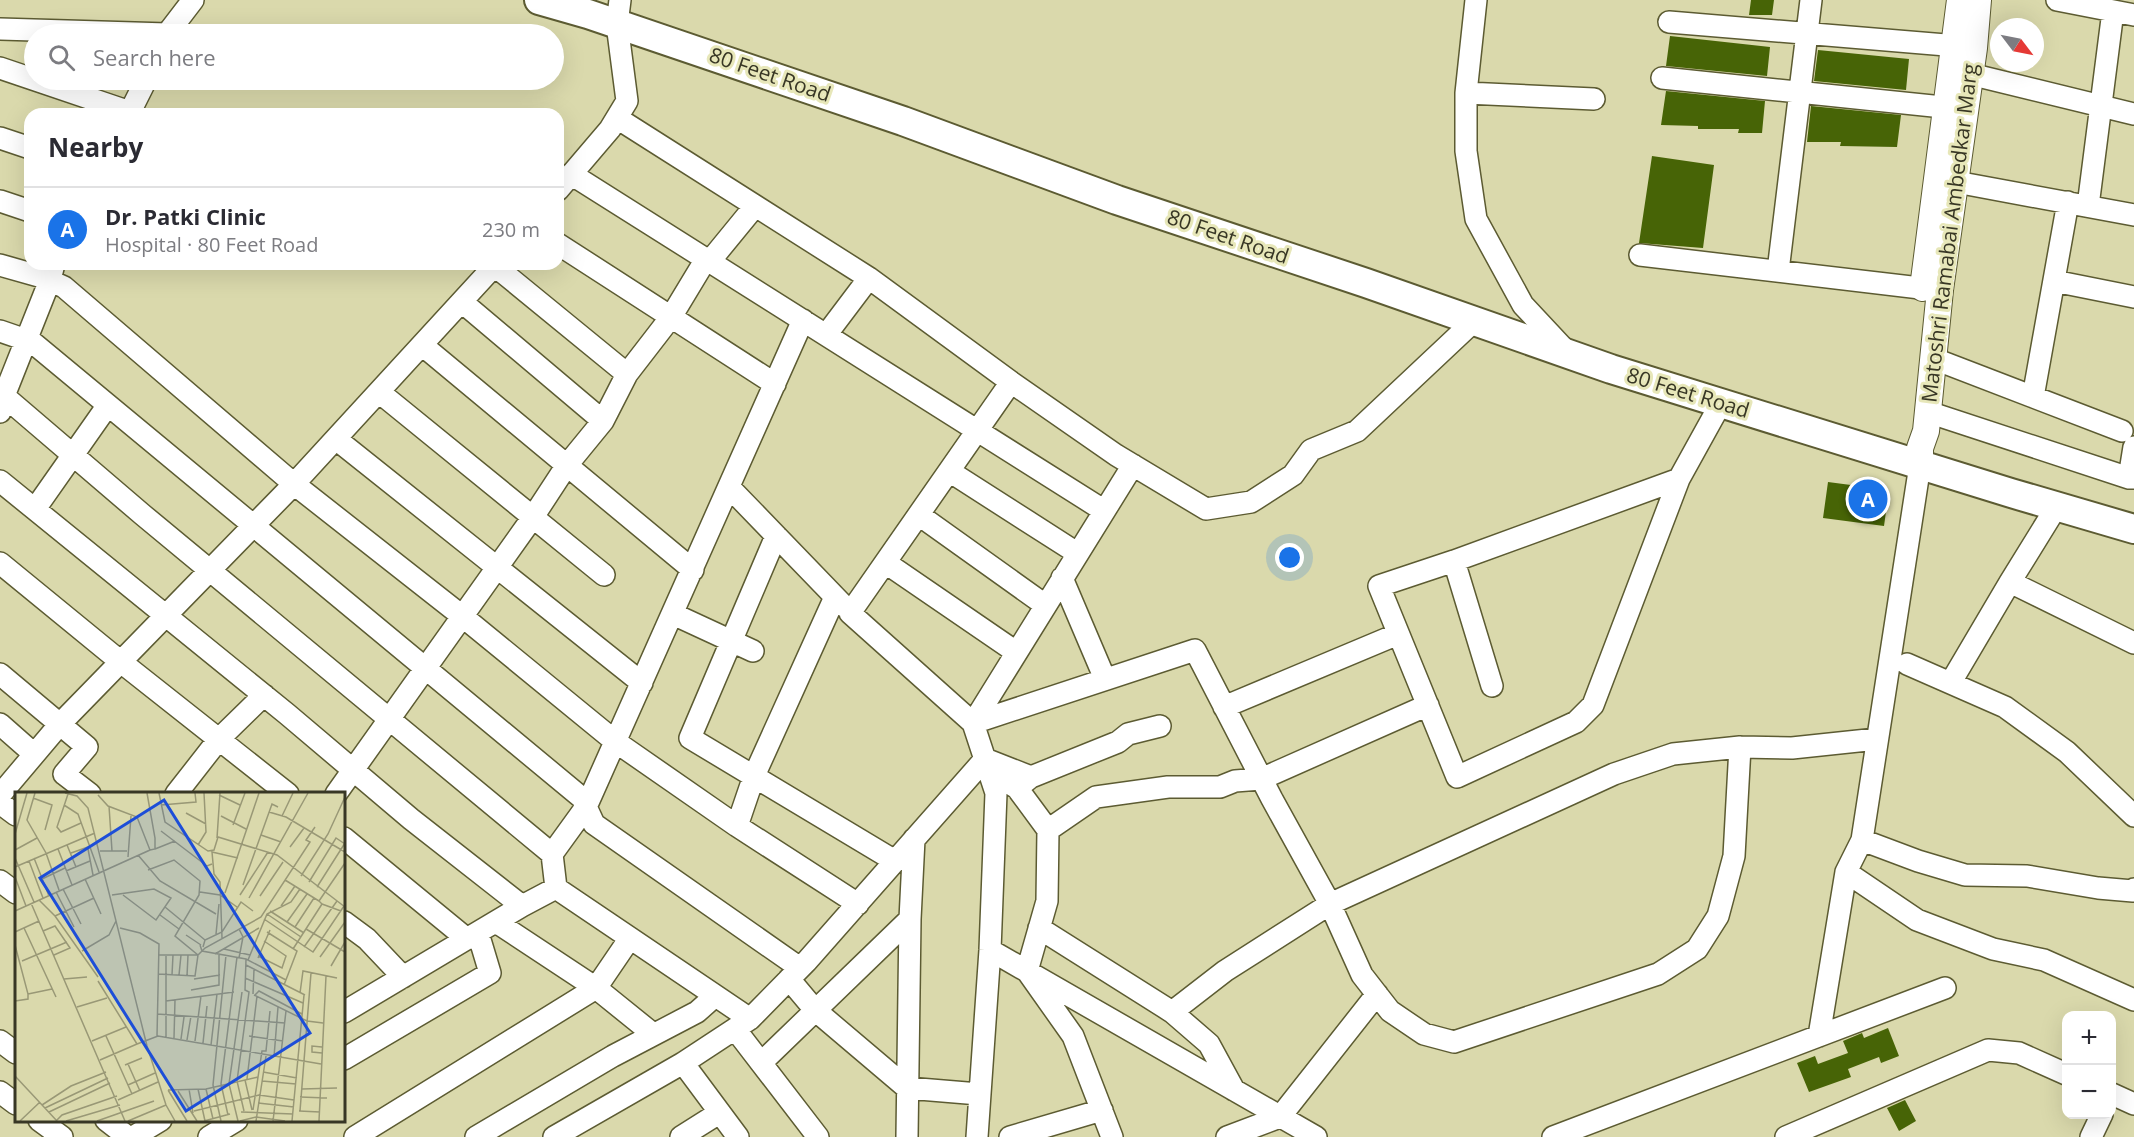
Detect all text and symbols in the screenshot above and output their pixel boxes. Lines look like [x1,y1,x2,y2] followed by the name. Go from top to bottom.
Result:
[1990,18,2044,72] north arrow
[24,24,564,90] search box
[706,40,835,108] street label: 80 Feet Road
[45,41,78,74] icon: search
[93,42,216,72] text: Search here
[1914,62,1984,404] street label: Matoshri Ramabai Ambedkar Marg
[48,129,143,165] text: Nearby
[105,201,266,231] text: Dr. Patki Clinic
[1164,202,1293,270] street label: 80 Feet Road
[61,216,74,243] text: A
[482,216,540,243] text: 230 m
[105,231,318,258] text: Hospital · 80 Feet Road
[1623,360,1753,424] street label: 80 Feet Road
[1848,476,1888,522] pin: A
[1275,543,1304,572] your location
[15,792,345,1122] inset map
[2062,1011,2116,1119] map controls
[2062,1011,2116,1065] button: +
[2062,1065,2116,1119] button: −

